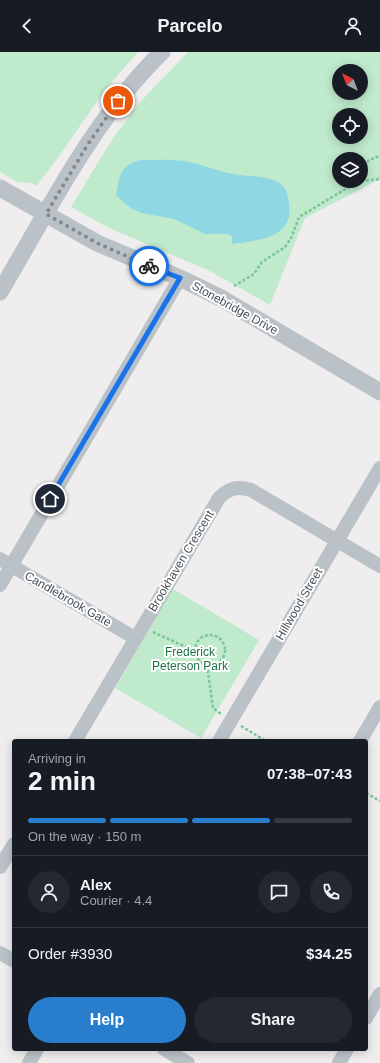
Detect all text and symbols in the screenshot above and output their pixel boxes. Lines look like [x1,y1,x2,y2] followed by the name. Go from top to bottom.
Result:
[16,15,38,37] icon: back
[342,15,364,37] icon: person
[157,16,223,36] text: Parcelo
[332,64,368,100] north arrow
[332,64,368,188] map controls
[101,84,135,118] pin
[107,90,129,112] icon: bag
[332,108,368,144] button: locate
[332,152,368,188] button: layers
[129,246,169,286] courier
[138,255,160,277] icon: bike
[190,279,281,338] street label: Stonebridge Drive
[33,482,67,516] pin
[39,488,61,510] icon: home
[145,507,217,614] street label: Brookhaven Crescent
[273,565,326,642] street label: Hillwood Street
[22,569,114,630] street label: Candlebrook Gate
[152,645,229,673] park label: Frederick Peterson Park
[28,751,86,766] text: Arriving in
[267,765,352,782] text: 07:38–07:43
[28,766,96,796] text: 2 min
[28,829,141,844] text: On the way · 150 m
[28,871,70,913] button: person
[258,871,300,913] button: chat
[310,871,352,913] button: phone
[80,876,112,893] text: Alex
[80,893,152,908] text: Courier · 4.4
[28,945,112,962] text: Order #3930
[306,945,352,962] text: $34.25
[28,997,186,1043] button: Help
[194,997,352,1043] button: Share

